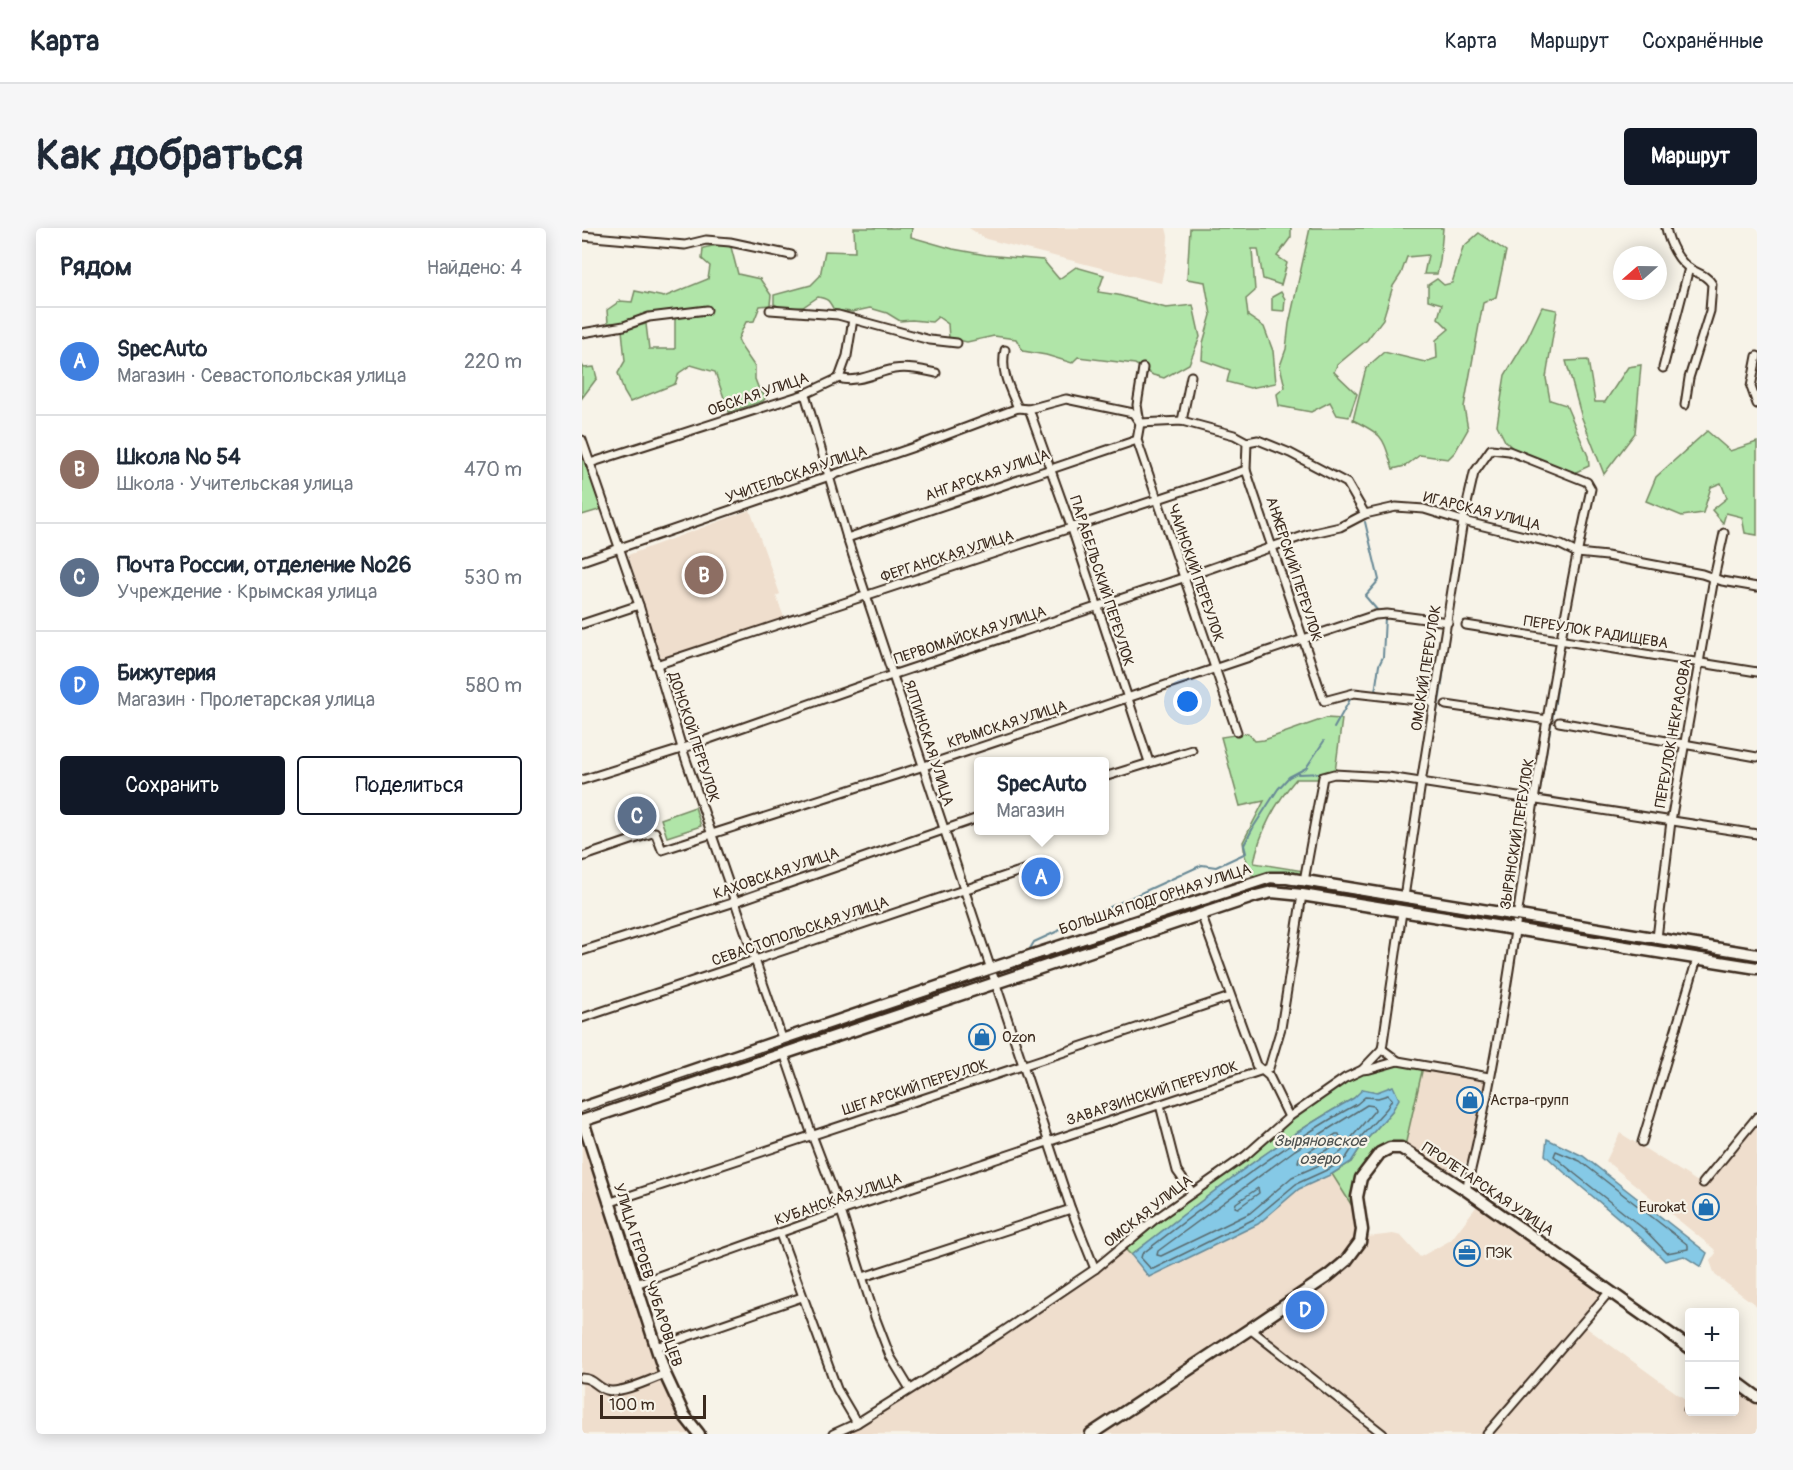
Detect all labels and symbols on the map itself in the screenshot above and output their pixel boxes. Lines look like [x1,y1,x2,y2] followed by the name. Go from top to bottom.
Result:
[1613,246,1667,300] north arrow
[705,368,811,421] street label: ОБСКАЯ УЛИЦА
[723,441,870,508] street label: УЧИТЕЛЬСКАЯ УЛИЦА
[922,445,1052,506] street label: АНГАРСКАЯ УЛИЦА
[1421,488,1543,535] street label: ИГАРСКАЯ УЛИЦА
[1065,494,1138,669] street label: ПАРАБЕЛЬСКИЙ ПЕРЕУЛОК
[1261,494,1326,644] street label: АНЖЕРСКИЙ ПЕРЕУЛОК
[1163,502,1228,645] street label: ЧАИНСКИЙ ПЕРЕУЛОК
[878,526,1016,587] street label: ФЕРГАНСКАЯ УЛИЦА
[684,552,724,598] pin: B
[892,602,1049,669] street label: ПЕРВОМАЙСКАЯ УЛИЦА
[1407,604,1446,733] street label: ОМСКИЙ ПЕРЕУЛОК
[1522,612,1670,653] street label: ПЕРЕУЛОК РАДИЩЕВА
[1651,657,1696,809] street label: ПЕРЕУЛОК НЕКРАСОВА
[663,669,724,805] street label: ДОНСКОЙ ПЕРЕУЛОК
[899,678,958,809] street label: ЯЛТИНСКАЯ УЛИЦА
[1173,687,1202,716] your location
[945,696,1070,753] street label: КРЫМСКАЯ УЛИЦА
[1496,757,1539,911] street label: ЗЫРЯНСКИЙ ПЕРЕУЛОК
[618,794,656,838] pin: C
[711,843,842,904] street label: КАХОВСКАЯ УЛИЦА
[1022,854,1060,900] pin: A
[1057,859,1254,940] street label: БОЛЬШАЯ ПОДГОРНАЯ УЛИЦА
[709,892,891,971] street label: СЕВАСТОПОЛЬСКАЯ УЛИЦА
[967,1022,997,1052] shop icon: Ozon
[1002,1028,1036,1047] place label: Ozon
[840,1055,990,1120] street label: ШЕГАРСКИЙ ПЕРЕУЛОК
[1064,1057,1240,1130] street label: ЗАВАРЗИНСКИЙ ПЕРЕУЛОК
[1455,1085,1485,1115] shop icon: Астра-групп
[1490,1091,1569,1110] place label: Астра-групп
[1274,1131,1368,1169] water label: Зыряновское озеро
[1418,1138,1558,1241] street label: ПРОЛЕТАРСКАЯ УЛИЦА
[772,1169,904,1230] street label: КУБАНСКАЯ УЛИЦА
[1100,1171,1197,1252] street label: ОМСКАЯ УЛИЦА
[609,1181,686,1369] street label: УЛИЦА ГЕРОЕВ ЧУБАРОВЦЕВ
[1691,1192,1721,1222] shop icon: Eurokat
[1639,1198,1687,1217] place label: Eurokat
[1452,1238,1482,1268] office icon: ПЭК
[1486,1244,1513,1263] place label: ПЭК
[1286,1288,1324,1332] pin: D
[600,1392,706,1420] scale bar

